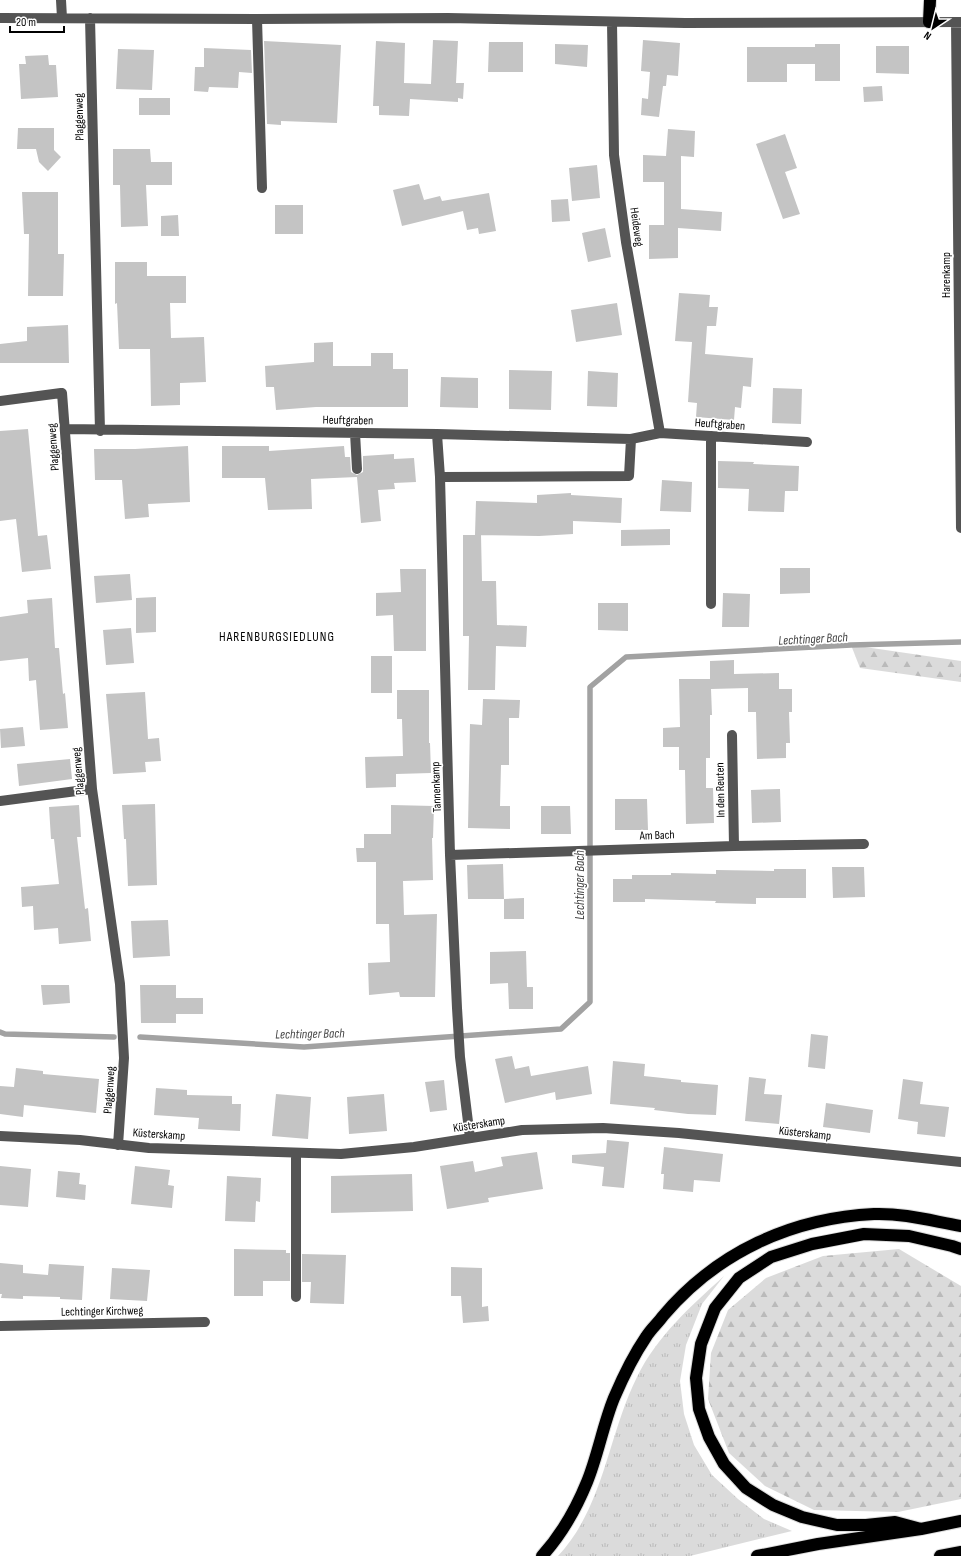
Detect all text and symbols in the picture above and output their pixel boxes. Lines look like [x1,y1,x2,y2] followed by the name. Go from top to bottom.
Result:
[10,8,64,34] scale bar
[913,8,953,48] north arrow
[16,15,36,30] text: 20 m
[921,29,934,43] text: N
[72,93,87,141] street label: Plaggenweg
[626,207,647,248] street label: Heideweg
[939,252,954,298] street label: Harenkamp
[323,413,373,428] street label: Heuftgraben
[694,415,746,434] street label: Heuftgraben
[44,422,63,471] street label: Plaggenweg
[219,629,335,645] district label: HARENBURGSIEDLUNG
[778,629,849,649] water label: Lechtinger Bach
[69,746,88,795] street label: Plaggenweg
[428,761,445,813] street label: Tannenkamp
[713,762,728,818] street label: In den Reuten
[638,827,675,844] street label: Am Bach
[572,850,588,920] water label: Lechtinger Bach
[275,1025,345,1043] water label: Lechtinger Bach
[100,1066,119,1114] street label: Plaggenweg
[452,1113,506,1136] street label: Küsterskamp
[778,1123,832,1144] street label: Küsterskamp
[132,1125,186,1144] street label: Küsterskamp
[61,1303,143,1320] street label: Lechtinger Kirchweg

